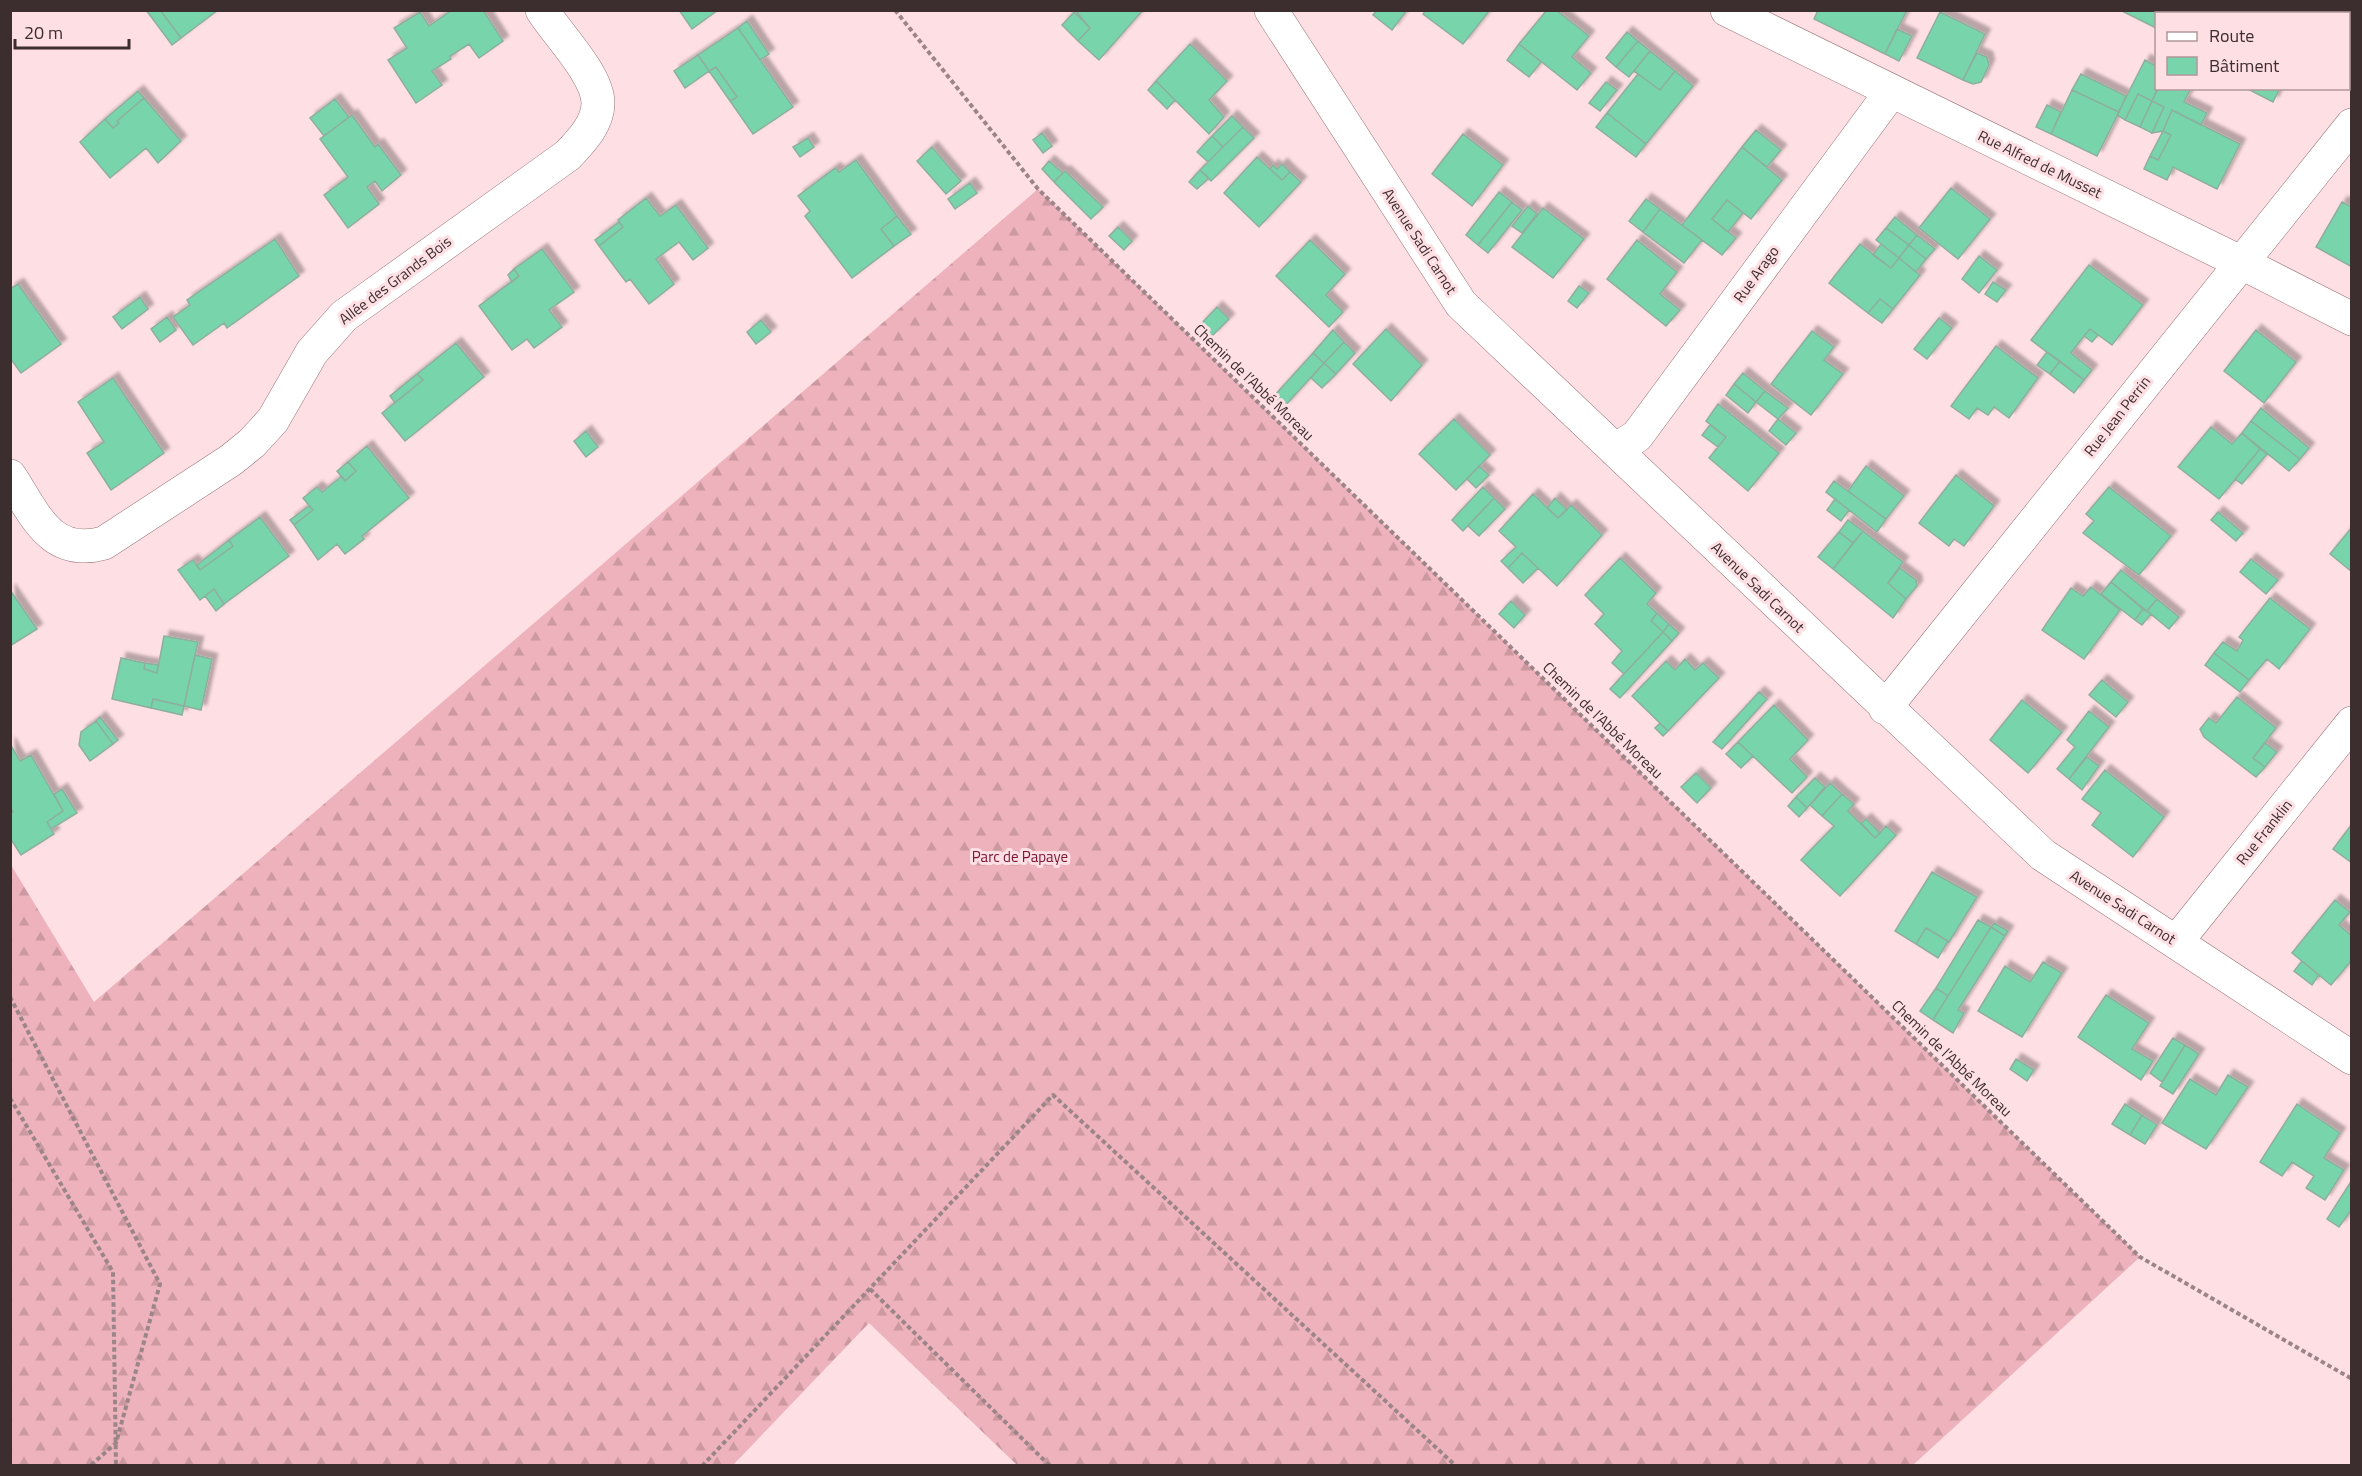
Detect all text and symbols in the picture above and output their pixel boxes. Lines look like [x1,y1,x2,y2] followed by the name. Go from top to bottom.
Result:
[15,12,129,50] scale bar
[2155,12,2350,90] legend
[24,19,63,46] text: 20 m
[2209,22,2254,49] text: Route
[2209,52,2280,79] text: Bâtiment
[1974,124,2107,204] street label: Rue Alfred de Musset
[1377,183,1463,299] street label: Avenue Sadi Carnot
[334,230,456,330] street label: Allée des Grands Bois
[1728,241,1785,307] street label: Rue Arago
[1189,318,1319,446] street label: Chemin de l’Abbé Moreau
[2078,371,2156,461] street label: Rue Jean Perrin
[1706,536,1811,638] street label: Avenue Sadi Carnot
[1538,656,1668,784] street label: Chemin de l’Abbé Moreau
[2230,794,2298,870] street label: Rue Franklin
[972,845,1068,868] park label: Parc de Papaye
[2065,864,2181,950] street label: Avenue Sadi Carnot
[1887,994,2017,1122] street label: Chemin de l’Abbé Moreau

